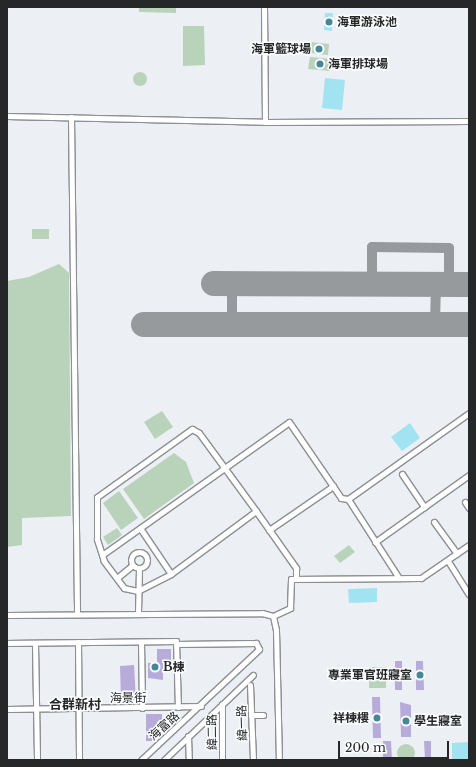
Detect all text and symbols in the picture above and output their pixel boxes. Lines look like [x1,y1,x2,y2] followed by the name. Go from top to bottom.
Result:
[337,15,397,29] place label: 海軍游泳池
[324,17,334,27] marker: 海軍游泳池
[251,42,311,56] place label: 海軍籃球場
[314,44,324,54] marker: 海軍籃球場
[328,57,388,71] place label: 海軍排球場
[315,59,325,69] marker: 海軍排球場
[163,660,185,674] place label: B棟
[150,662,160,672] marker: B棟
[328,668,412,682] place label: 專業軍官班寢室
[415,670,425,680] marker: 專業軍官班寢室
[110,691,146,705] street label: 海景街
[49,697,101,713] district label: 合群新村
[234,705,250,741] street label: 緯一路
[146,709,182,743] street label: 海富路
[333,711,369,725] place label: 祥棟樓
[372,713,382,723] marker: 祥棟樓
[204,714,220,750] street label: 緯二路
[414,714,462,728] place label: 學生寢室
[401,716,411,726] marker: 學生寢室
[340,733,451,759] scale bar
[345,740,386,755] text: 200 m

